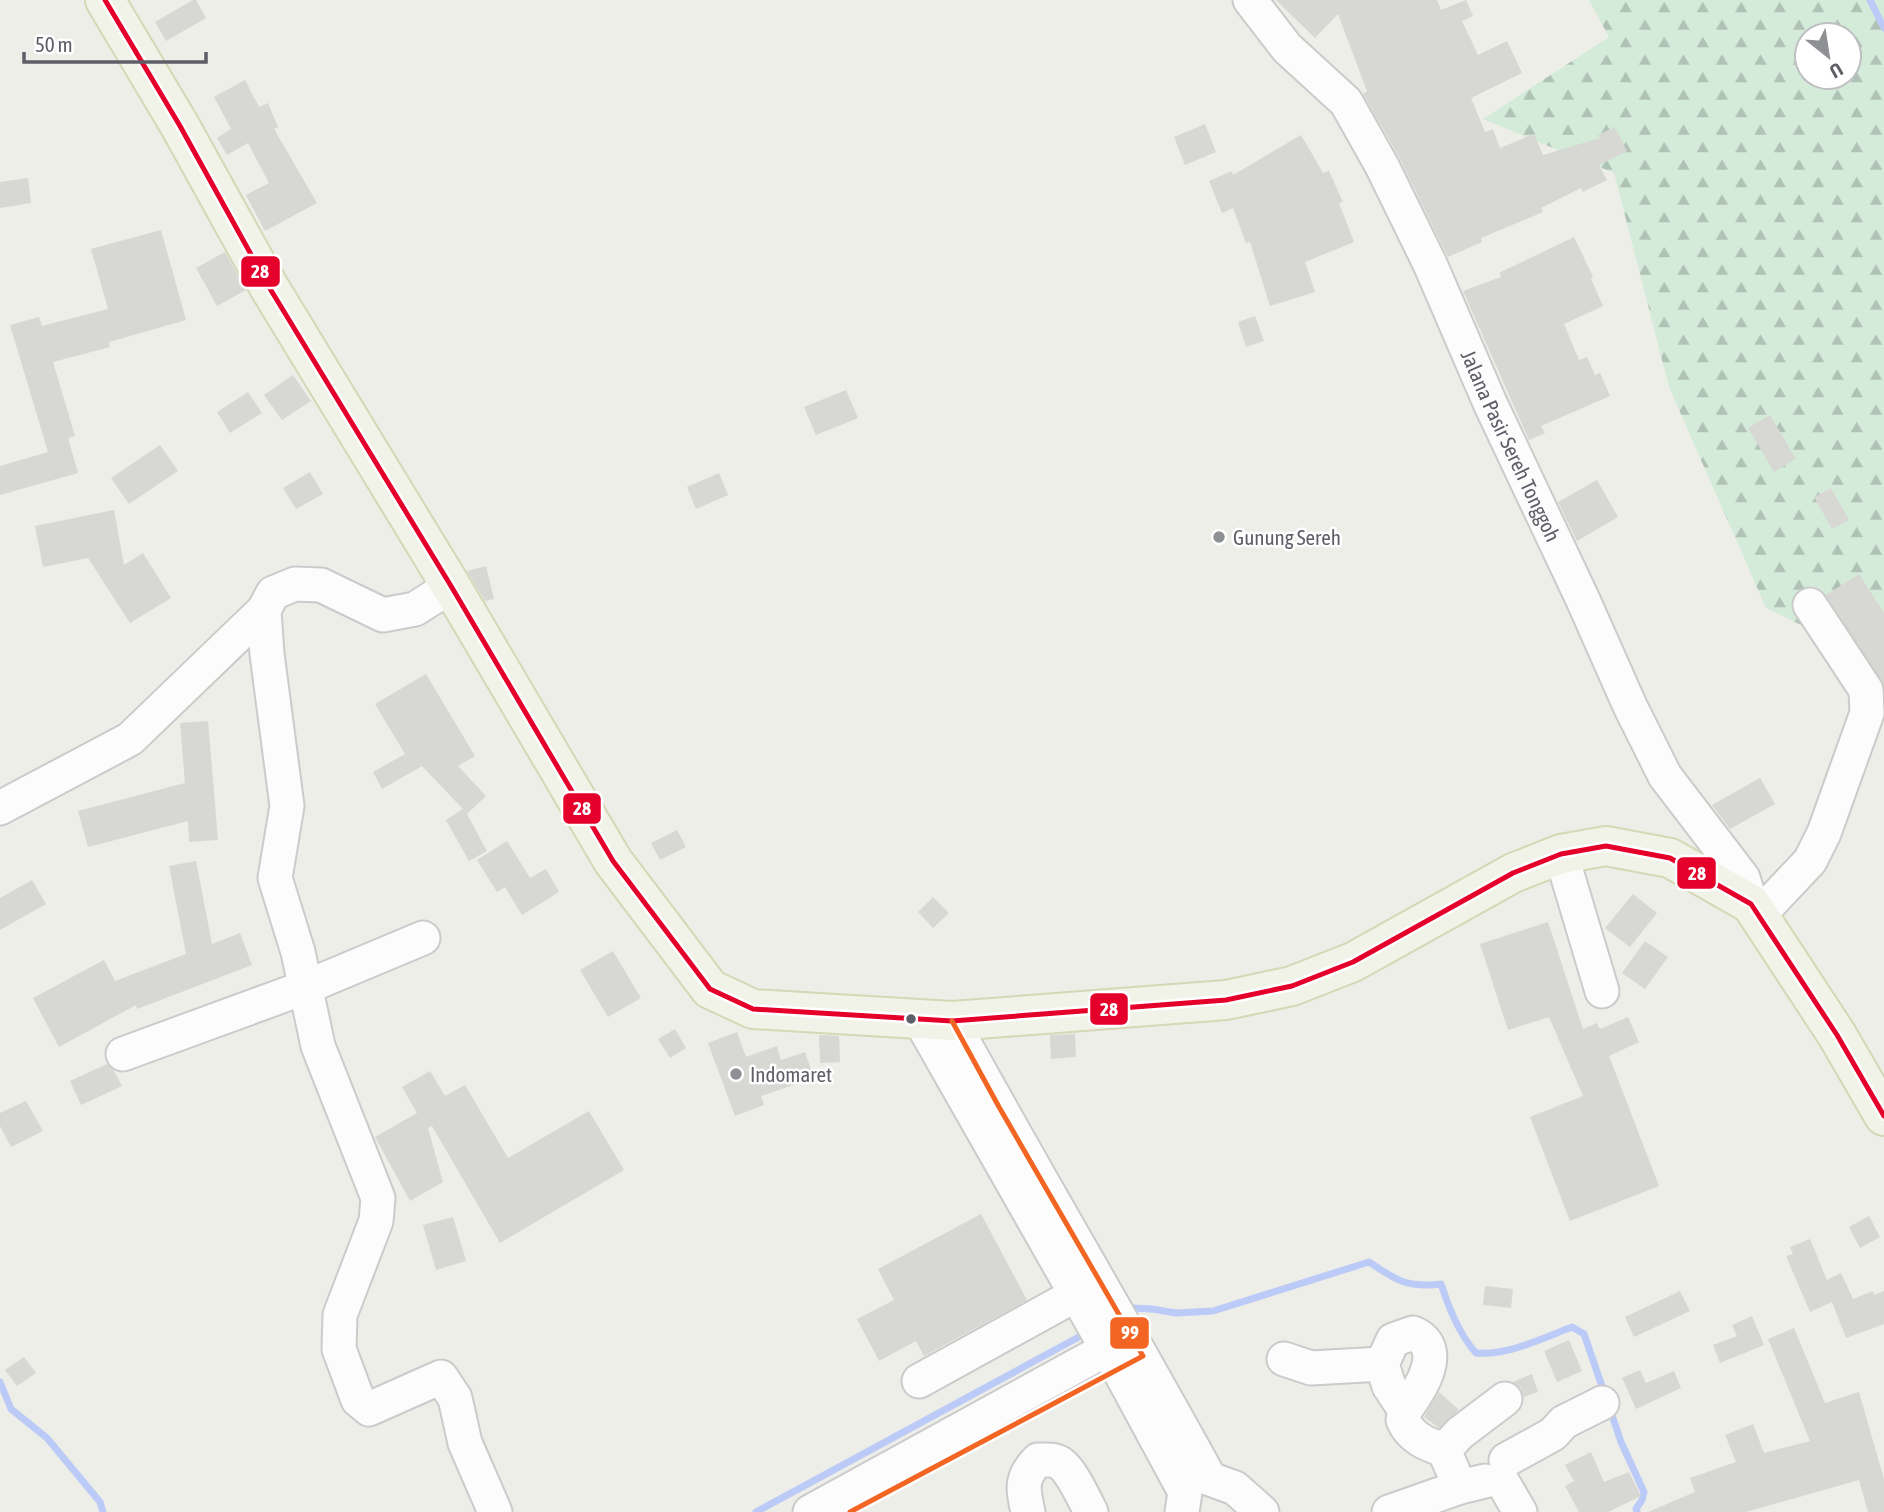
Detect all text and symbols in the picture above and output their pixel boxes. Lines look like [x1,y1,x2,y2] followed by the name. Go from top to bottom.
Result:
[24,21,206,65] scale bar
[1793,21,1863,91] north arrow
[35,32,73,56] text: 50 m
[1826,58,1847,83] text: U
[240,255,281,288] line badge: 28
[251,260,269,282] text: 28
[1457,346,1566,545] street label: Jalana Pasir Sereh Tonggoh
[1233,525,1341,549] place label: Gunung Sereh
[1211,529,1227,545] marker: Gunung Sereh
[562,792,602,825] line badge: 28
[573,797,591,819] text: 28
[1676,856,1717,890] line badge: 28
[1688,862,1706,884] text: 28
[1089,992,1129,1026] line badge: 28
[1100,998,1118,1020] text: 28
[904,1012,918,1026] unlabelled marker
[750,1062,832,1086] place label: Indomaret
[728,1066,744,1082] marker: Indomaret
[1109,1316,1150,1350] line badge: 99
[1121,1321,1139,1343] text: 99

